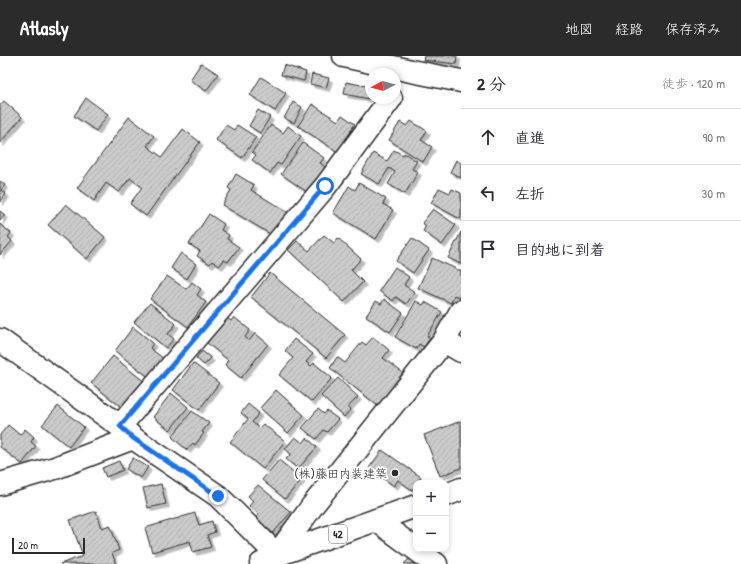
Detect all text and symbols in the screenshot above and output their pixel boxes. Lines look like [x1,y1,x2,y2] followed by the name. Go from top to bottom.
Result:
[20,15,69,41] text: Atlasly
[565,19,593,38] text: 地図
[615,19,643,38] text: 経路
[665,19,721,38] text: 保存済み
[365,68,401,104] north arrow
[477,72,506,95] text: 2 分
[662,74,725,92] text: 徒歩 · 120 m
[477,126,499,148] icon: ahead
[515,127,545,148] text: 直進
[703,128,725,146] text: 90 m
[316,177,334,195] route start
[477,182,499,204] icon: left
[515,183,545,204] text: 左折
[702,184,725,202] text: 30 m
[477,238,499,260] icon: arrive
[515,239,605,260] text: 目的地に到着
[295,465,387,482] place label: (株)藤田内装建築
[390,468,400,478] marker: (株)藤田内装建築
[413,480,449,552] map controls
[413,480,449,516] button: +
[209,487,227,505] route end
[413,516,449,552] button: −
[329,525,347,543] road number: 42
[12,536,85,555] scale bar
[18,538,38,552] text: 20 m

